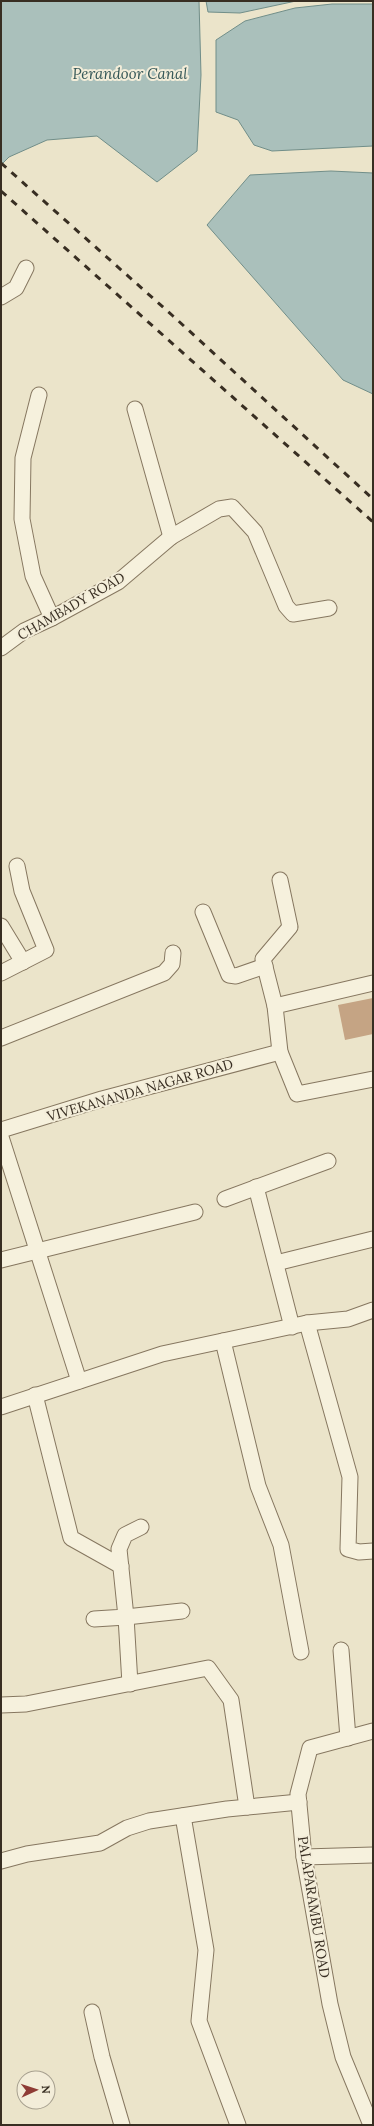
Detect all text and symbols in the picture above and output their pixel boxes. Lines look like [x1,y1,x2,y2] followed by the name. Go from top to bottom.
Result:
[73,64,188,83] water label: Perandoor Canal
[14,568,128,644] street label: CHAMBADY ROAD
[44,1055,235,1126] street label: VIVEKANANDA NAGAR ROAD
[294,1835,334,1979] street label: PALAPARAMBU ROAD
[16,2070,56,2110] north arrow
[39,2085,53,2095] text: N

